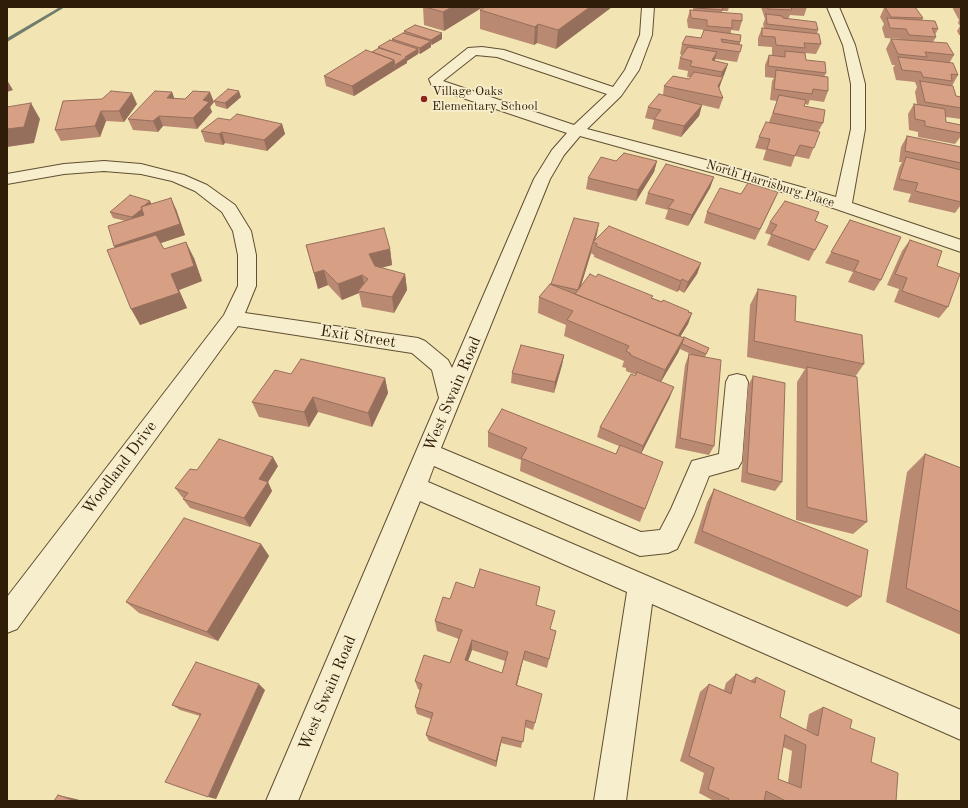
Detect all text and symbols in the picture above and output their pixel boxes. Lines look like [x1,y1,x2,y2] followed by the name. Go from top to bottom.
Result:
[432,84,538,115] place label: Village Oaks Elementary School
[419,94,429,104] marker: Village Oaks Elementary School
[704,157,836,211] street label: North Harrisburg Place
[319,322,397,352] street label: Exit Street
[420,334,486,454] street label: West Swain Road
[79,418,161,518] street label: Woodland Drive
[295,633,361,753] street label: West Swain Road

